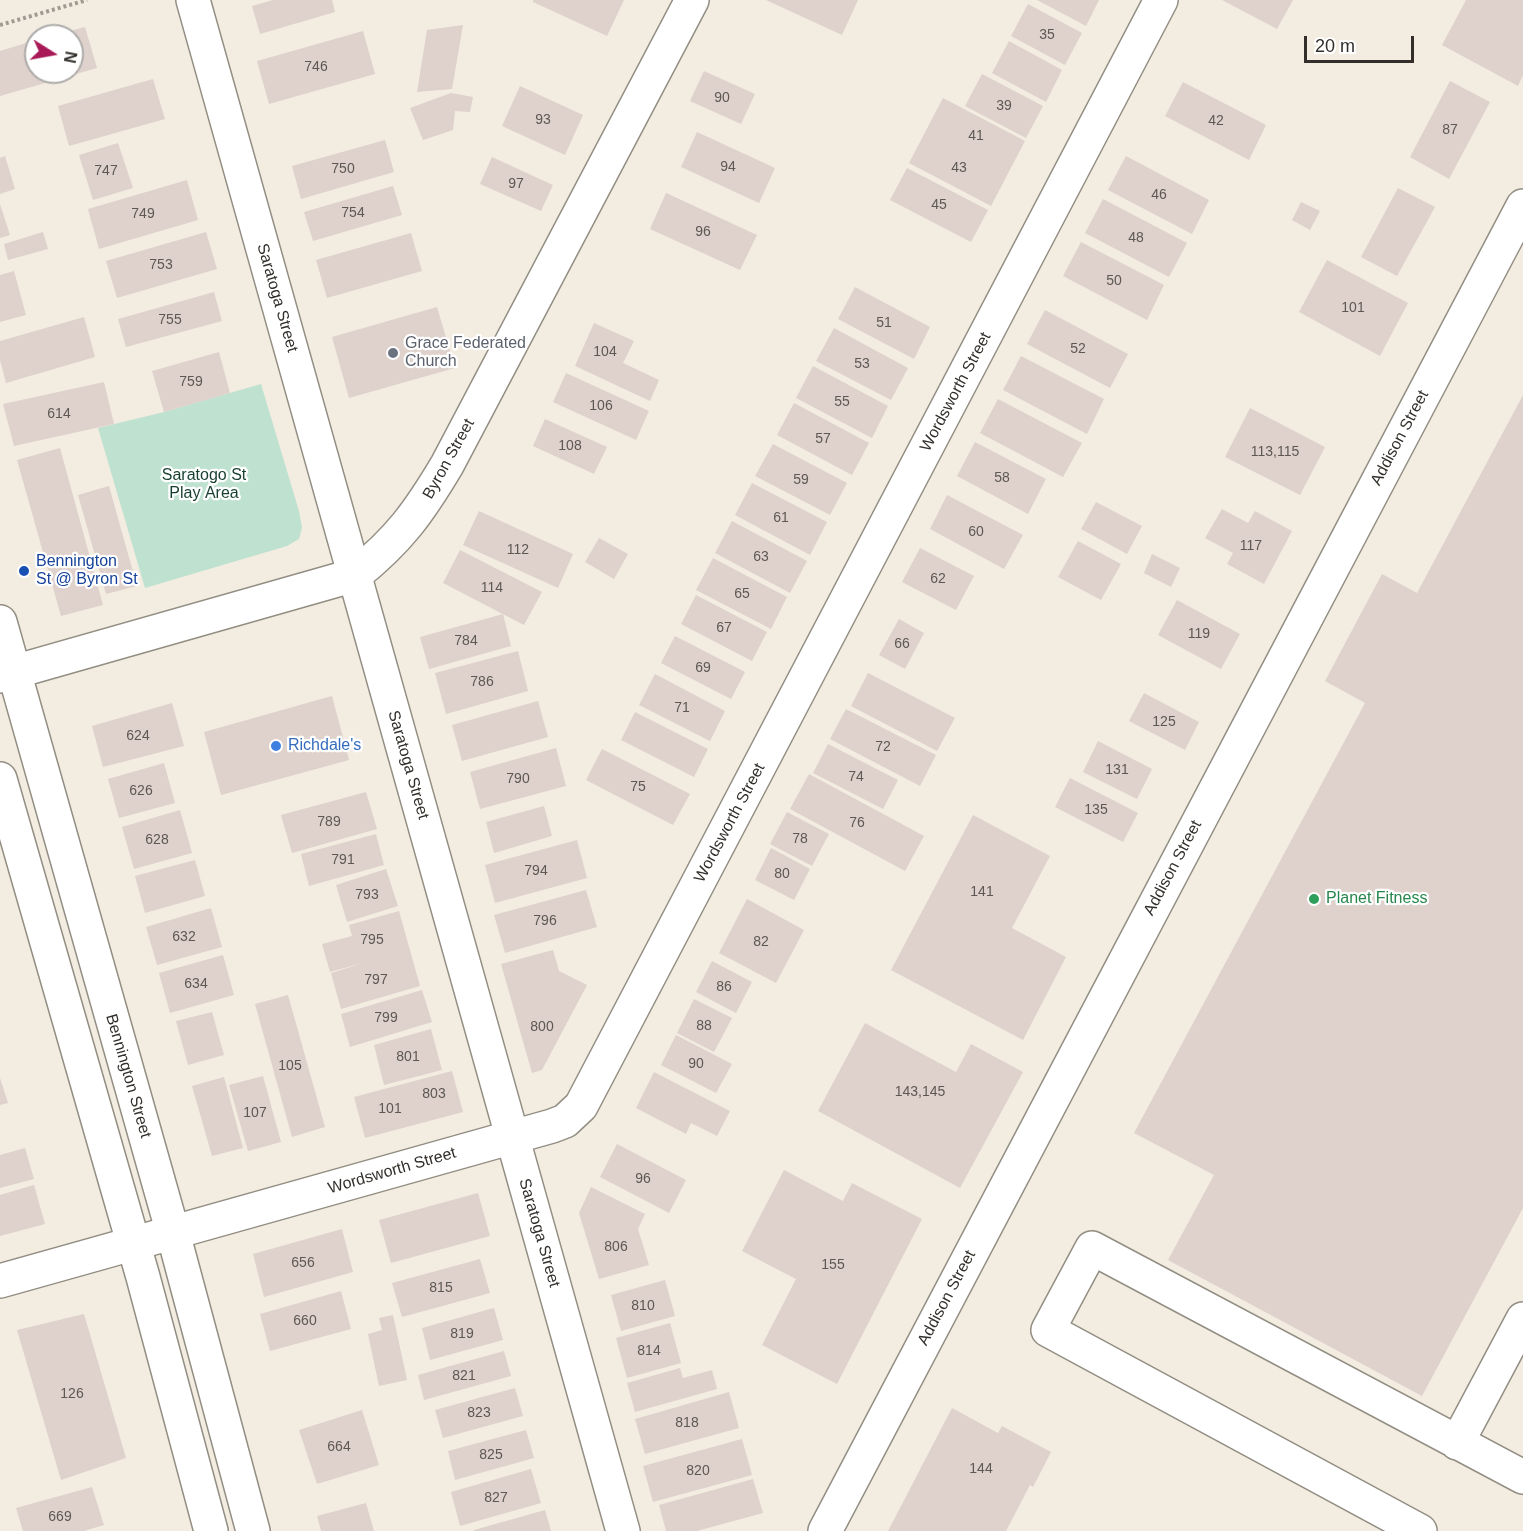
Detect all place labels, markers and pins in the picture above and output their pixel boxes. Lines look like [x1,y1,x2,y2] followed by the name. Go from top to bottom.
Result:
[405,334,526,372] place label: Grace Federated Church
[386,346,400,360] marker: Grace Federated Church
[36,552,138,590] place label: Bennington St @ Byron St
[17,564,31,578] marker: Bennington St @ Byron St
[288,736,361,756] place label: Richdale's
[269,739,283,753] marker: Richdale's
[1326,889,1427,909] place label: Planet Fitness
[1307,892,1321,906] marker: Planet Fitness

